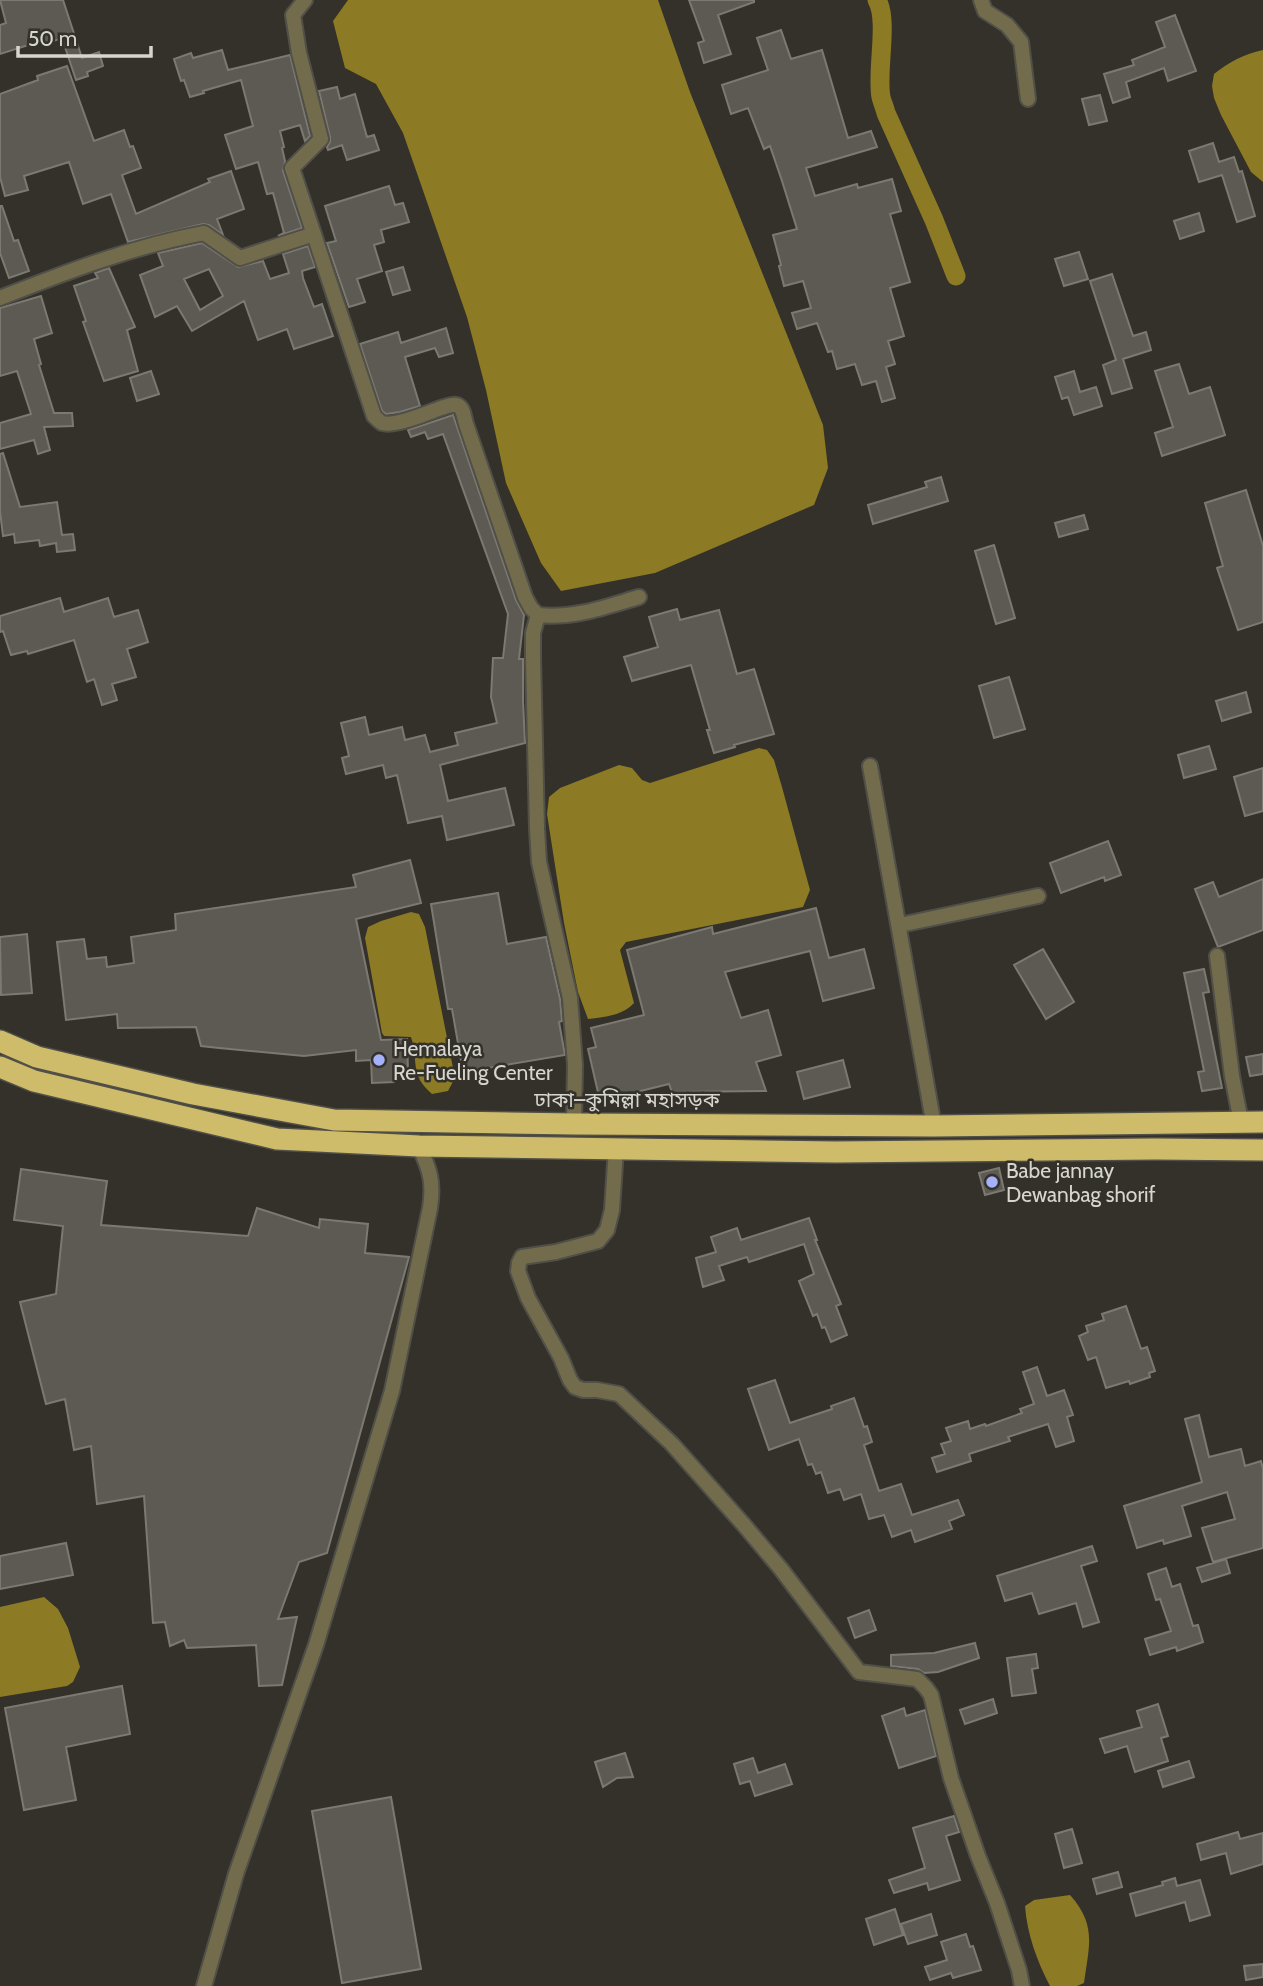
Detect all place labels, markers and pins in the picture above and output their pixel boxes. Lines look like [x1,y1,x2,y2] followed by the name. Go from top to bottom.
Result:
[393,1036,553,1085] place label: Hemalaya Re-Fueling Center
[371,1052,387,1068] marker: Hemalaya Re-Fueling Center
[1006,1158,1155,1207] place label: Babe jannay Dewanbag shorif
[984,1174,1000,1190] marker: Babe jannay Dewanbag shorif

